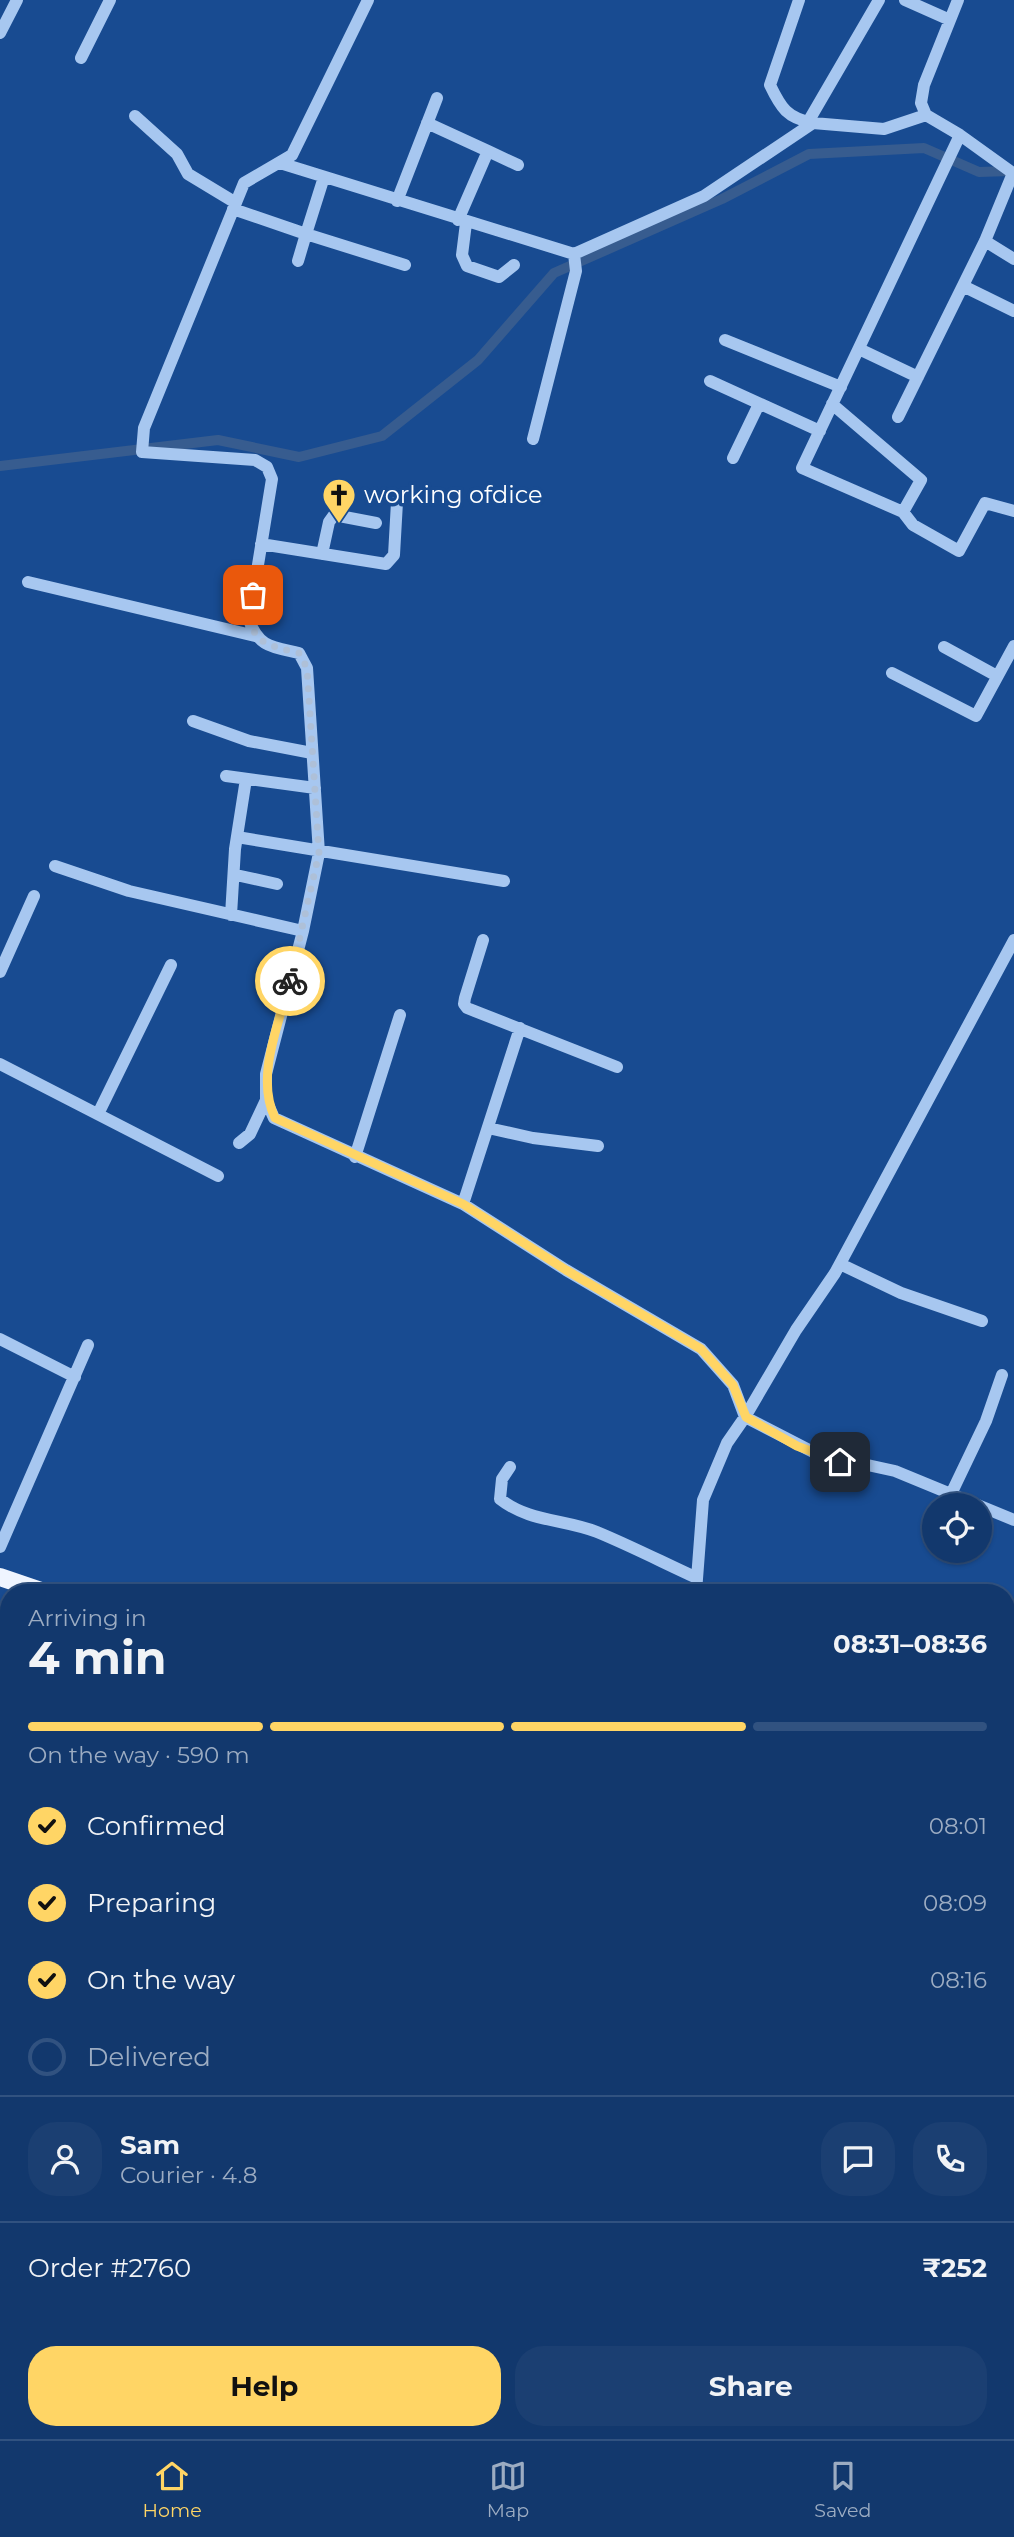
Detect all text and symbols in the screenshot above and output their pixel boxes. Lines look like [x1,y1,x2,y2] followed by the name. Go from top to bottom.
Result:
[320,476,358,525] church icon: working ofdice
[364,480,542,509] place label: working ofdice
[223,565,283,625] pin
[234,576,272,614] icon: bag
[255,946,325,1016] courier
[271,962,309,1000] icon: bike
[810,1432,870,1492] pin
[821,1443,859,1481] icon: home
[922,1493,992,1563] map controls
[922,1493,992,1563] button: locate
[28,1604,147,1632] text: Arriving in
[833,1628,987,1660] text: 08:31–08:36
[28,1629,167,1686] text: 4 min
[28,1741,250,1769] text: On the way · 590 m
[28,1807,66,1845] icon: check
[87,1810,226,1842] text: Confirmed
[929,1812,987,1840] text: 08:01
[28,1884,66,1922] icon: check
[87,1887,216,1919] text: Preparing
[923,1889,987,1917] text: 08:09
[28,1961,66,1999] icon: check
[87,1964,235,1996] text: On the way
[930,1966,987,1994] text: 08:16
[87,2041,211,2073] text: Delivered
[28,2122,102,2196] button: person
[821,2122,895,2196] button: chat
[913,2122,987,2196] button: phone
[120,2129,180,2161] text: Sam
[120,2161,257,2189] text: Courier · 4.8
[28,2252,191,2284] text: Order #2760
[922,2252,987,2284] text: ₹252
[28,2346,501,2426] button: Help
[515,2346,987,2426] button: Share
[143,2457,202,2522] tab: Home
[487,2457,529,2522] tab: Map
[814,2457,871,2522] tab: Saved

